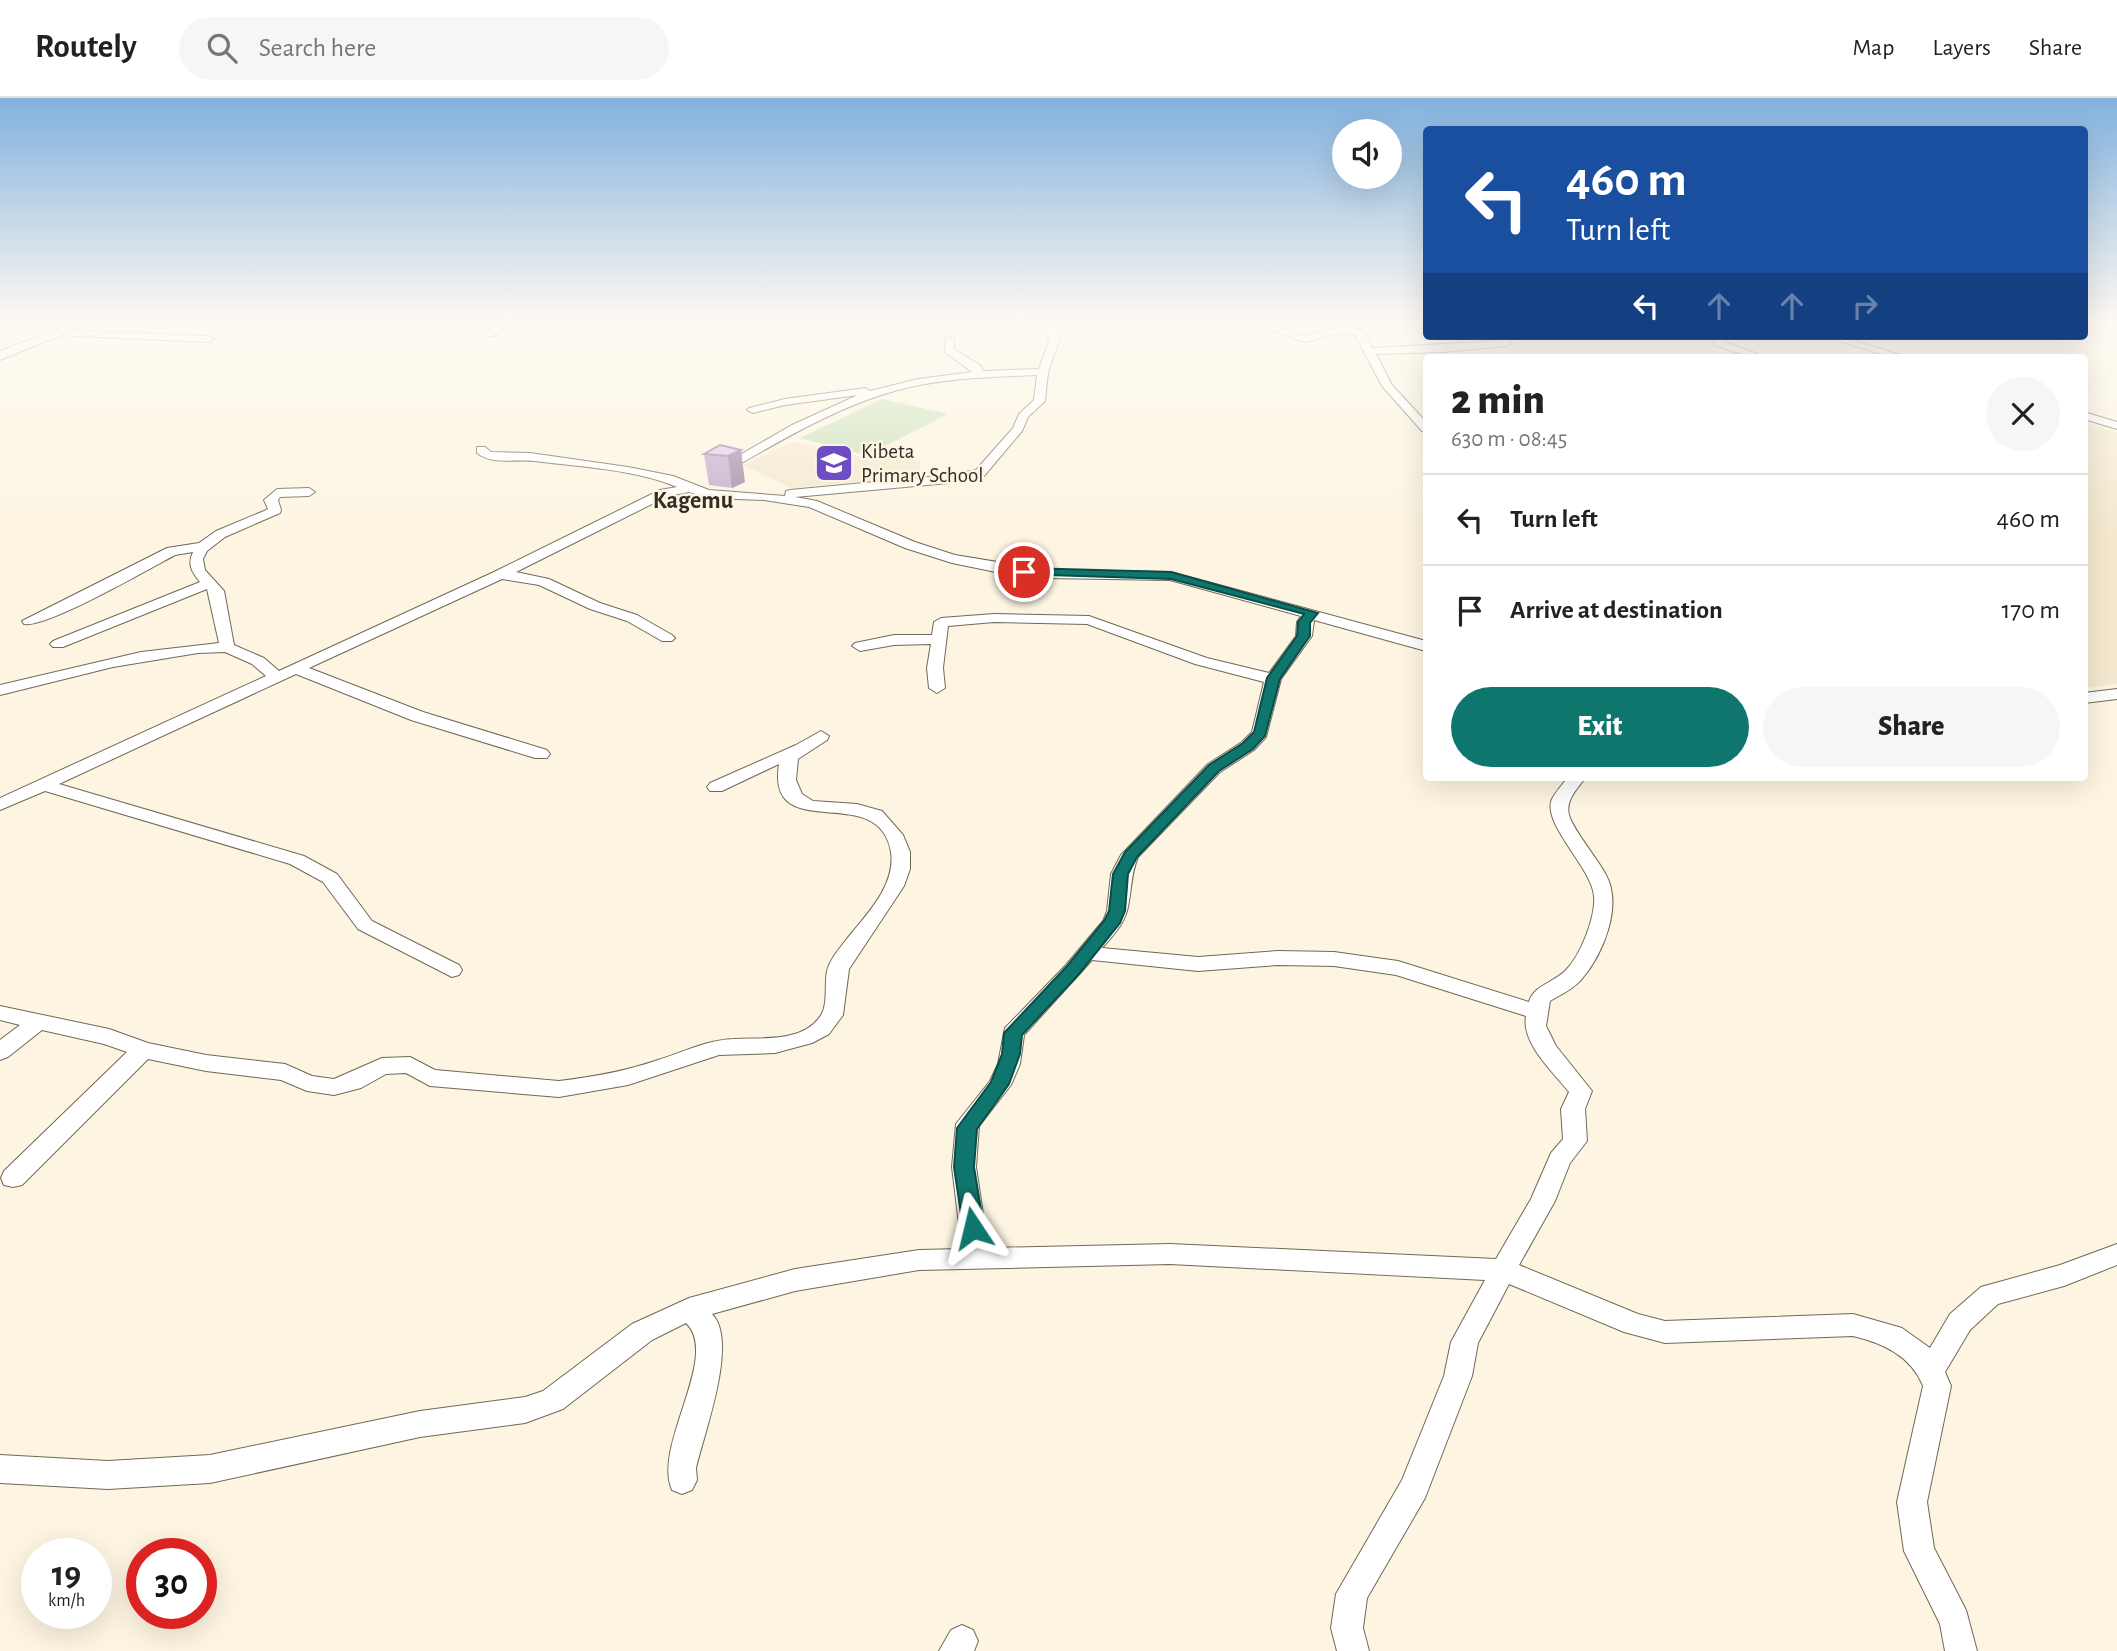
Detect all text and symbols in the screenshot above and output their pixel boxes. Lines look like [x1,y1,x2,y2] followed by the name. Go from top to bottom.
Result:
[179,17,669,80] search box
[203,29,241,67] icon: search
[35,31,137,64] text: Routely
[259,35,376,61] text: Search here
[1852,36,1894,60] text: Map
[1932,36,1991,60] text: Layers
[2029,36,2082,60] text: Share
[1332,119,1402,189] map controls
[1332,119,1402,189] button: sound
[1451,154,1542,245] icon: left
[1566,156,1687,205] text: 460 m
[1566,214,1670,246] text: Turn left
[1627,287,1665,325] icon: left
[1700,287,1738,325] icon: ahead
[1773,287,1811,325] icon: ahead
[1846,287,1884,325] icon: right
[1986,377,2060,451] button: close
[1451,379,1545,421] text: 2 min
[1451,428,1567,451] text: 630 m · 08:45
[861,441,984,486] place label: Kibeta Primary School
[813,442,855,484] school or university icon: Kibeta Primary School
[653,489,734,513] district label: Kagemu
[1451,501,1489,539] icon: left
[1510,506,1598,532] text: Turn left
[1996,506,2060,532] text: 460 m
[994,542,1054,602] pin
[1005,553,1043,591] icon: arrive
[1451,592,1489,630] icon: arrive
[1510,597,1723,623] text: Arrive at destination
[2001,597,2060,623] text: 170 m
[1451,687,1749,767] button: Exit
[1763,687,2060,767] button: Share
[936,1191,1010,1265] position arrow
[126,1538,217,1629] speed limit sign: 30
[52,1557,81,1592] text: 19
[48,1592,85,1610] text: km/h

